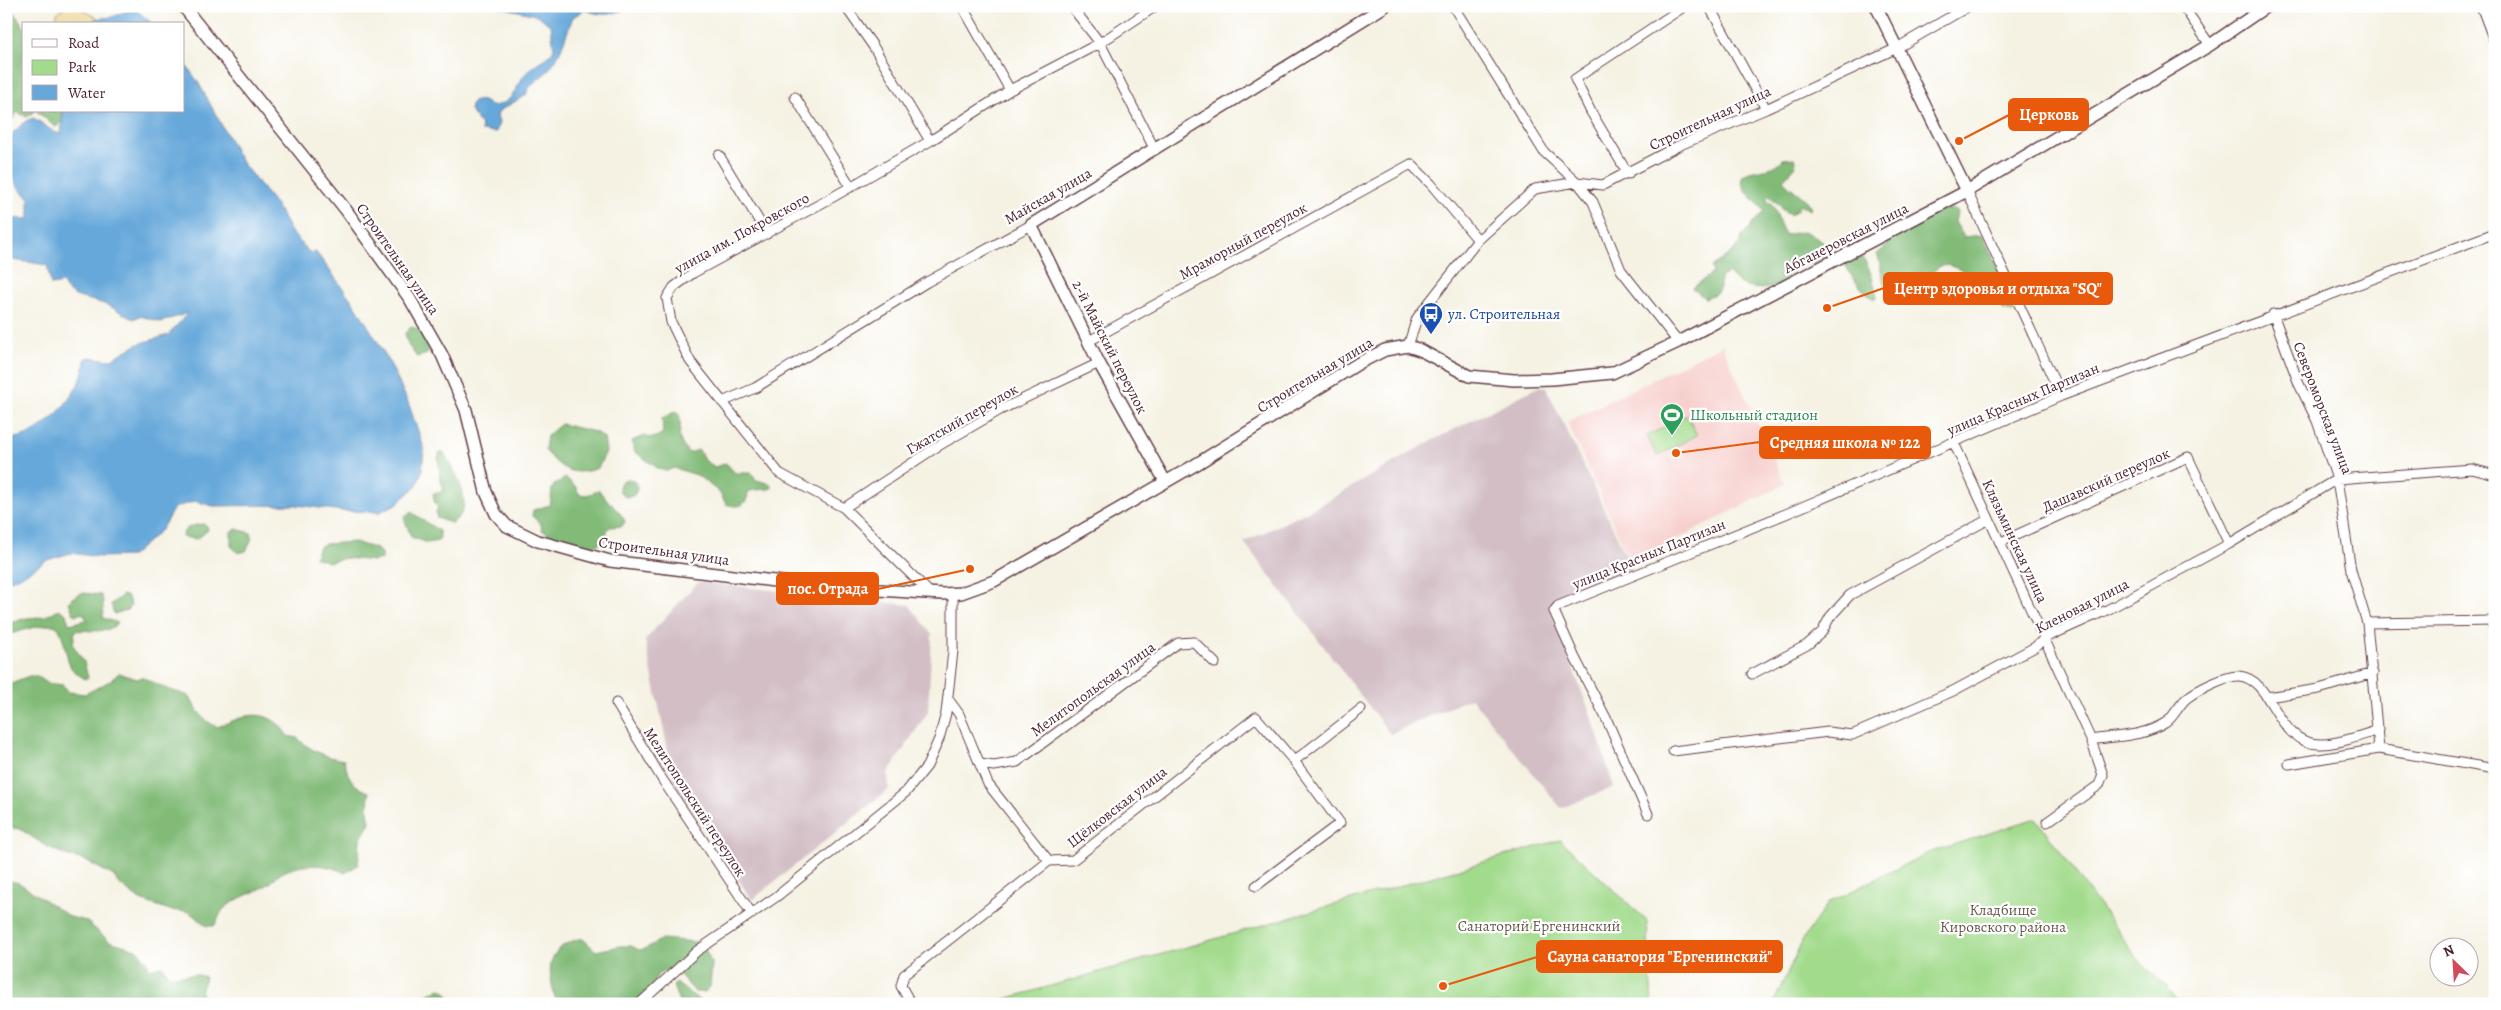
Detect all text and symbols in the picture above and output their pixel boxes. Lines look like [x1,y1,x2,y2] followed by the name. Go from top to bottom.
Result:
[22,22,185,112] legend
[68,33,100,53] text: Road
[68,57,97,77] text: Park
[1646,81,1774,155] street label: Строительная улица
[67,83,105,103] text: Water
[2009,99,2088,130] callout: Церковь
[2019,104,2079,126] text: Церковь
[1001,163,1095,229] street label: Майская улица
[670,188,813,279] street label: улица им. Покровского
[1176,197,1311,284] street label: Мраморный переулок
[1779,198,1912,279] street label: Абганеровская улица
[352,199,444,319] street label: Строительная улица
[1884,273,2112,304] callout: Центр здоровья и отдыха "SQ"
[1068,277,1152,417] street label: 2-й Майский переулок
[1894,278,2102,300] text: Центр здоровья и отдыха "SQ"
[1418,301,1444,335] bus stop icon: ул. Строительная
[1447,304,1560,324] place label: ул. Строительная
[1253,332,1377,418] street label: Строительная улица
[2289,339,2358,477] street label: Североморская улица
[1943,358,2102,441] street label: улица Красных Партизан
[902,379,1022,459] street label: Гжатский переулок
[1659,402,1685,436] sports icon: Школьный стадион
[1690,405,1818,425] place label: Школьный стадион
[1760,427,1930,458] callout: Средняя школа № 122
[1770,432,1920,454] text: Средняя школа № 122
[2039,443,2173,517] street label: Дашавский переулок
[1978,476,2052,606] street label: Клязьминская улица
[1568,514,1729,594] street label: улица Красных Партизан
[597,532,731,570] street label: Строительная улица
[777,573,878,604] callout: пос. Отрада
[2032,574,2132,638] street label: Кленовая улица
[788,578,869,600] text: пос. Отрада
[1027,637,1159,741] street label: Мелитопольская улица
[639,723,751,881] street label: Мелитопольский переулок
[1063,762,1171,852] street label: Щёлковская улица
[1940,900,2066,937] park label: Кладбище Кировского района
[1458,916,1621,936] park label: Санаторий Ергенинский
[2428,938,2478,988] north arrow
[2440,940,2457,961] text: N
[1537,941,1782,972] callout: Сауна санатория "Ергенинский"
[1547,946,1773,968] text: Сауна санатория "Ергенинский"

